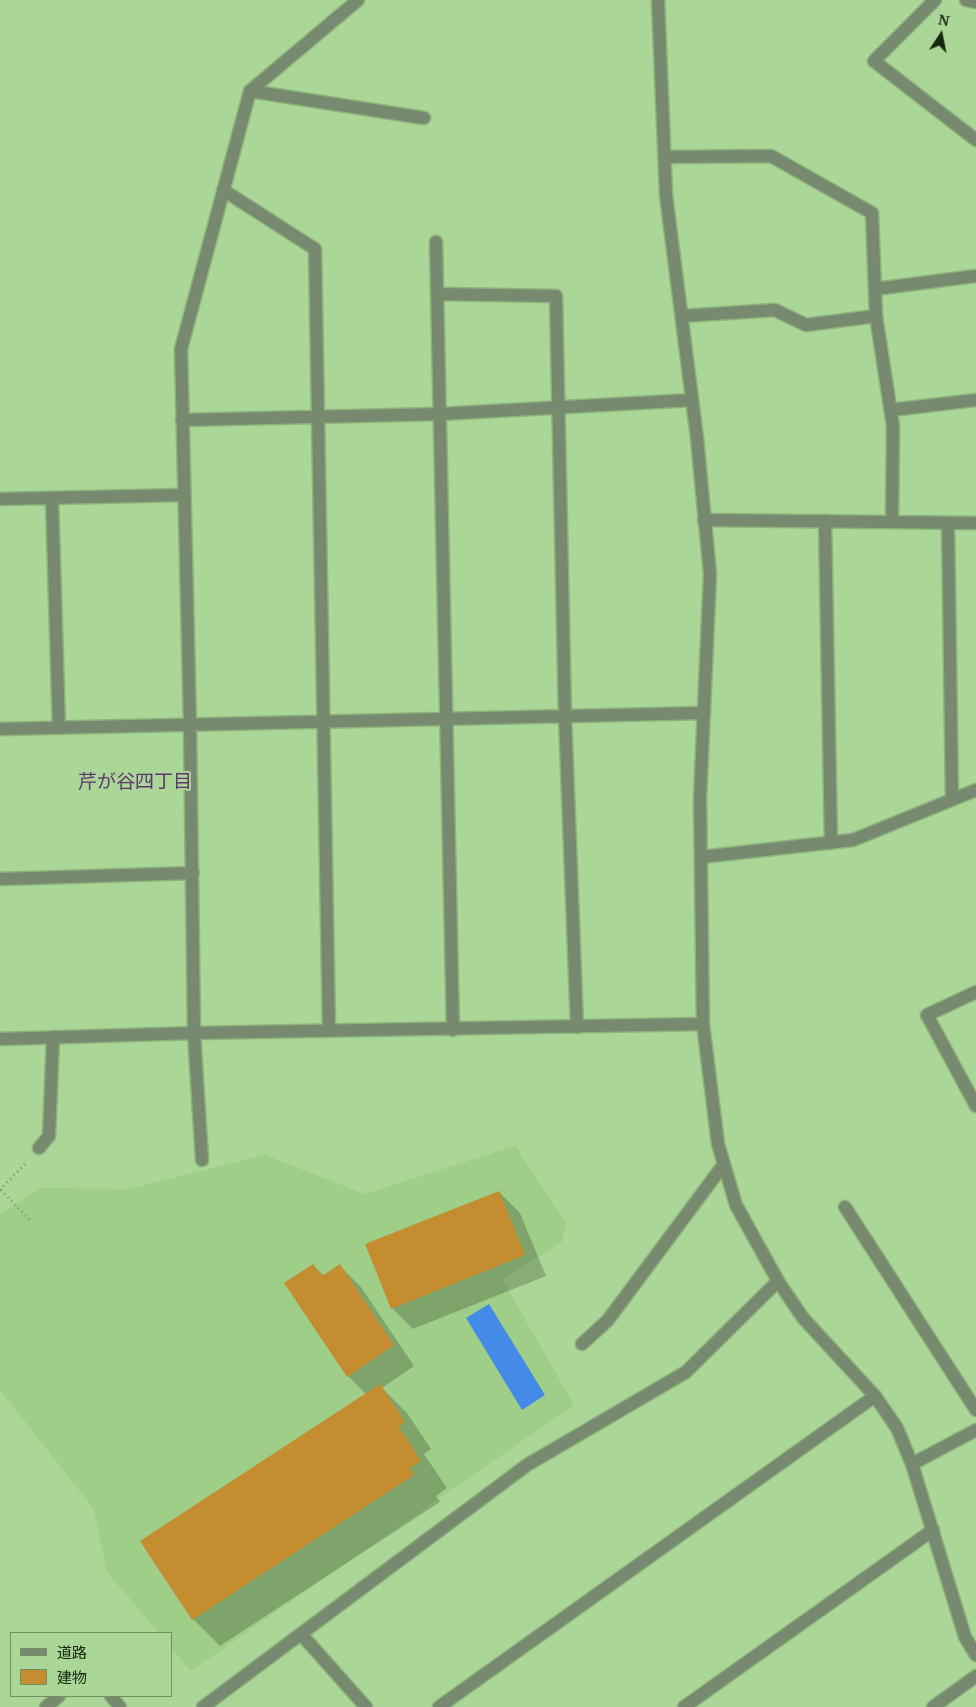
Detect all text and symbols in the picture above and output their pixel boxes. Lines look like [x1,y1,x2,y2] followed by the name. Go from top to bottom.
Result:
[937,9,951,30] text: N
[916,10,966,60] north arrow
[78,772,192,794] district label: 芹が谷四丁目
[10,1632,172,1697] legend
[57,1642,87,1662] text: 道路
[57,1667,87,1687] text: 建物

